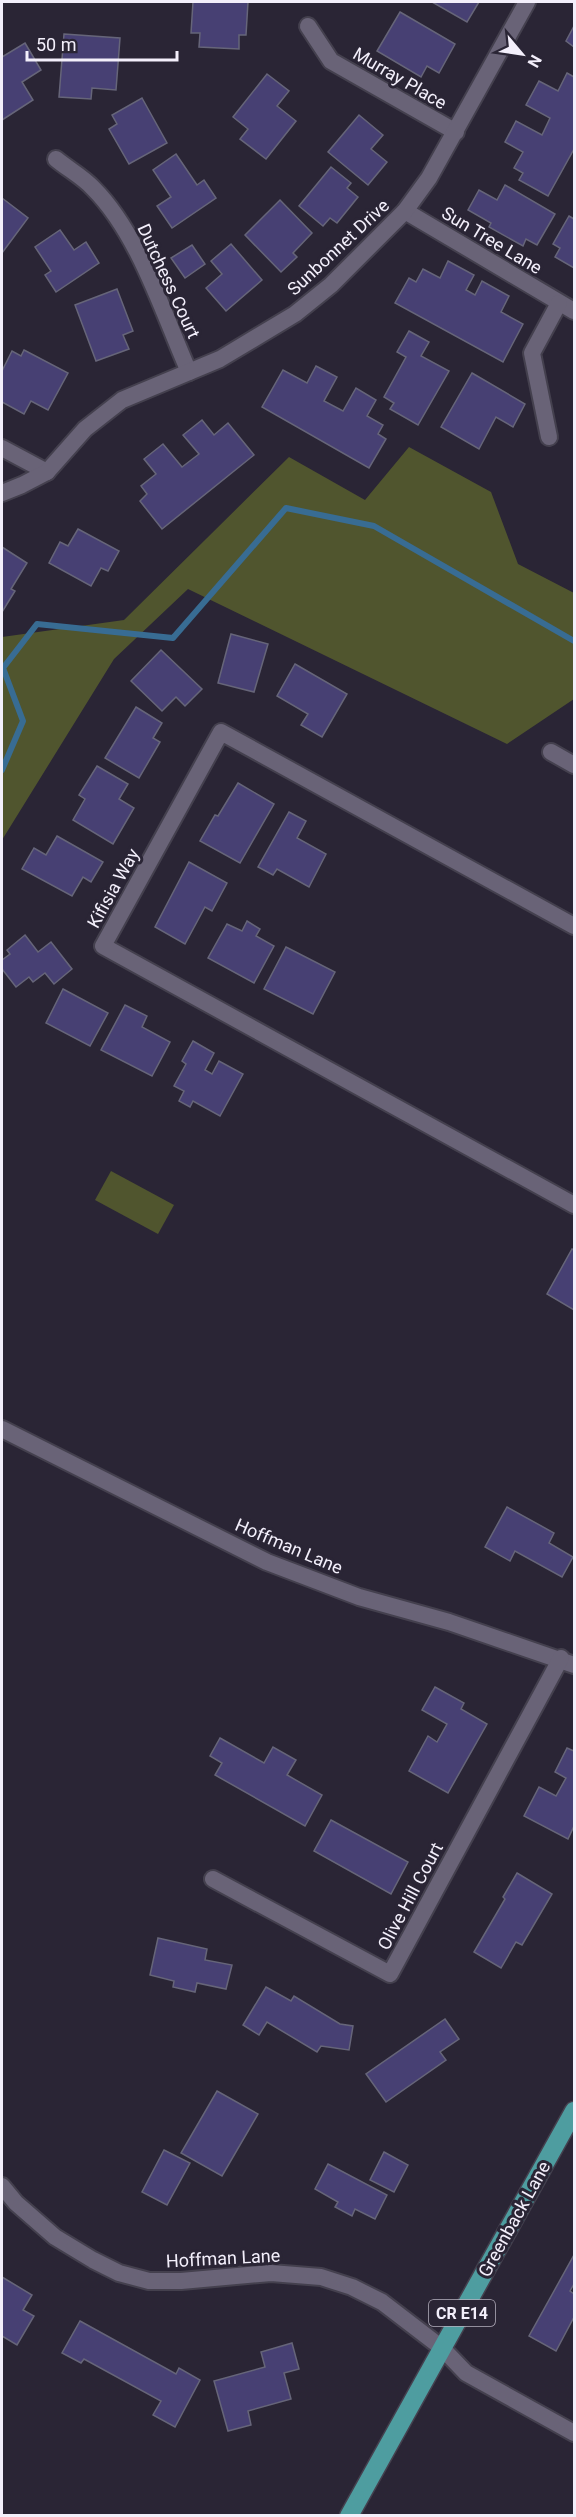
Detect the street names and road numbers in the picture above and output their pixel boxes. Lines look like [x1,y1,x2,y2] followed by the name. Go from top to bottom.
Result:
[349,43,451,113] street label: Murray Place
[283,195,393,299] street label: Sunbonnet Drive
[438,202,546,278] street label: Sun Tree Lane
[133,220,205,342] street label: Dutchess Court
[83,844,144,931] street label: Kifisia Way
[232,1514,346,1578] street label: Hoffman Lane
[373,1839,447,1953] street label: Olive Hill Court
[474,2157,554,2281] street label: Greenback Lane
[165,2245,281,2271] street label: Hoffman Lane
[429,2300,495,2326] road number: CR E14

